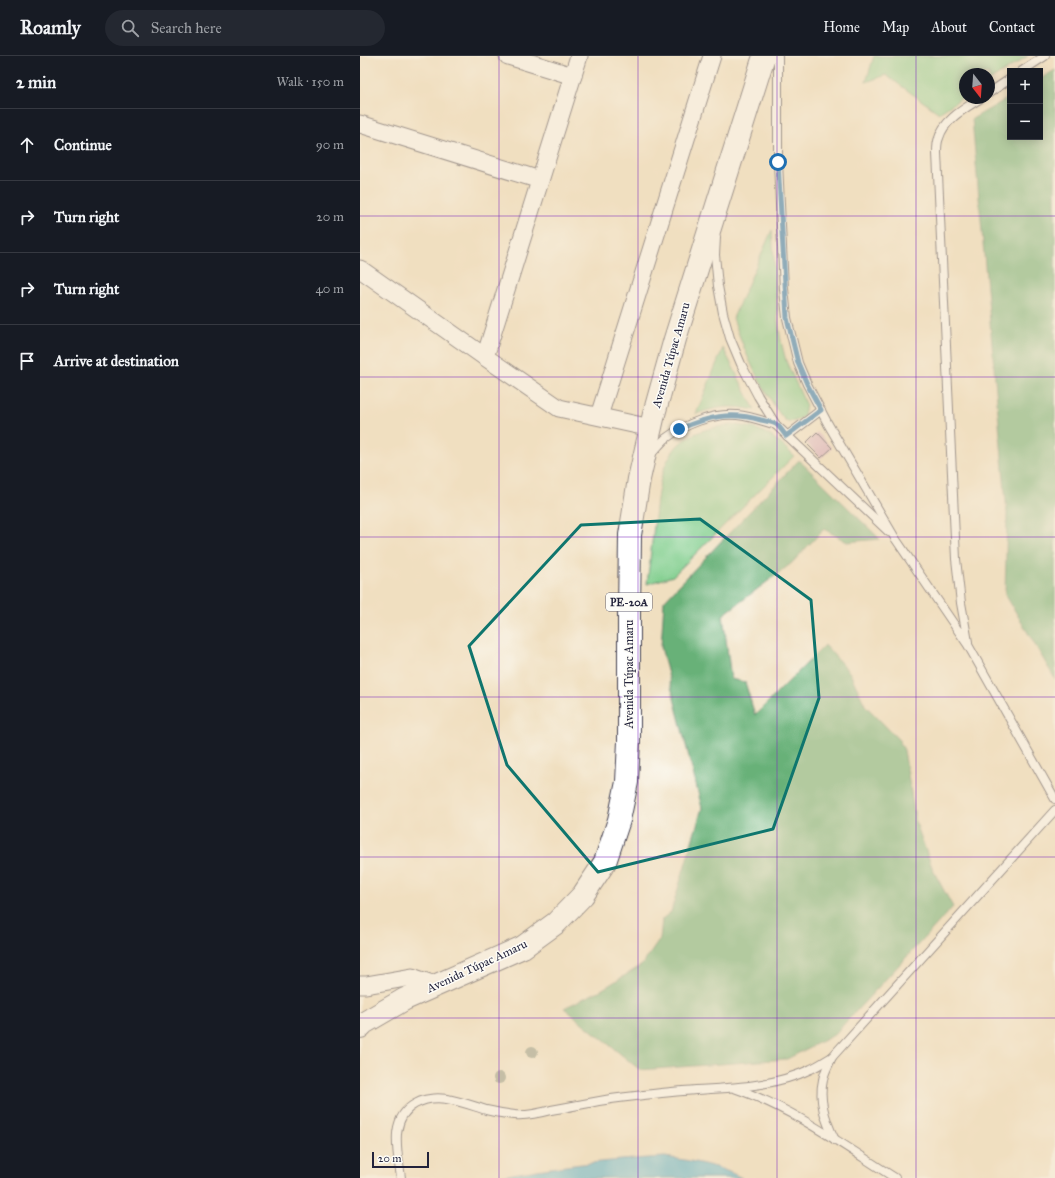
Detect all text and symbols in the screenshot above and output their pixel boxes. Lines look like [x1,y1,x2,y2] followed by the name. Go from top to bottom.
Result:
[105,10,385,46] search box
[20,16,81,39] text: Roamly
[119,17,141,39] icon: search
[151,19,222,37] text: Search here
[823,19,860,36] text: Home
[882,19,909,36] text: Map
[931,19,967,36] text: About
[989,19,1035,36] text: Contact
[959,68,995,104] north arrow
[1007,68,1043,140] map controls
[1007,68,1043,104] button: +
[16,72,56,93] text: 2 min
[276,74,344,90] text: Walk · 150 m
[1007,104,1043,140] button: −
[16,134,38,156] icon: ahead
[54,136,112,154] text: Continue
[316,137,344,153] text: 90 m
[769,153,787,171] route start
[16,206,38,228] icon: right
[54,208,119,226] text: Turn right
[316,209,344,225] text: 20 m
[16,278,38,300] icon: right
[54,280,119,298] text: Turn right
[315,281,344,297] text: 40 m
[649,300,693,410] street label: Avenida Túpac Amaru
[16,350,38,372] icon: arrive
[54,352,179,370] text: Arrive at destination
[670,420,688,438] route end
[606,593,652,611] road number: PE-20A
[622,619,636,729] street label: Avenida Túpac Amaru
[424,936,530,996] street label: Avenida Túpac Amaru
[372,1150,429,1169] scale bar
[378,1152,401,1165] text: 20 m

